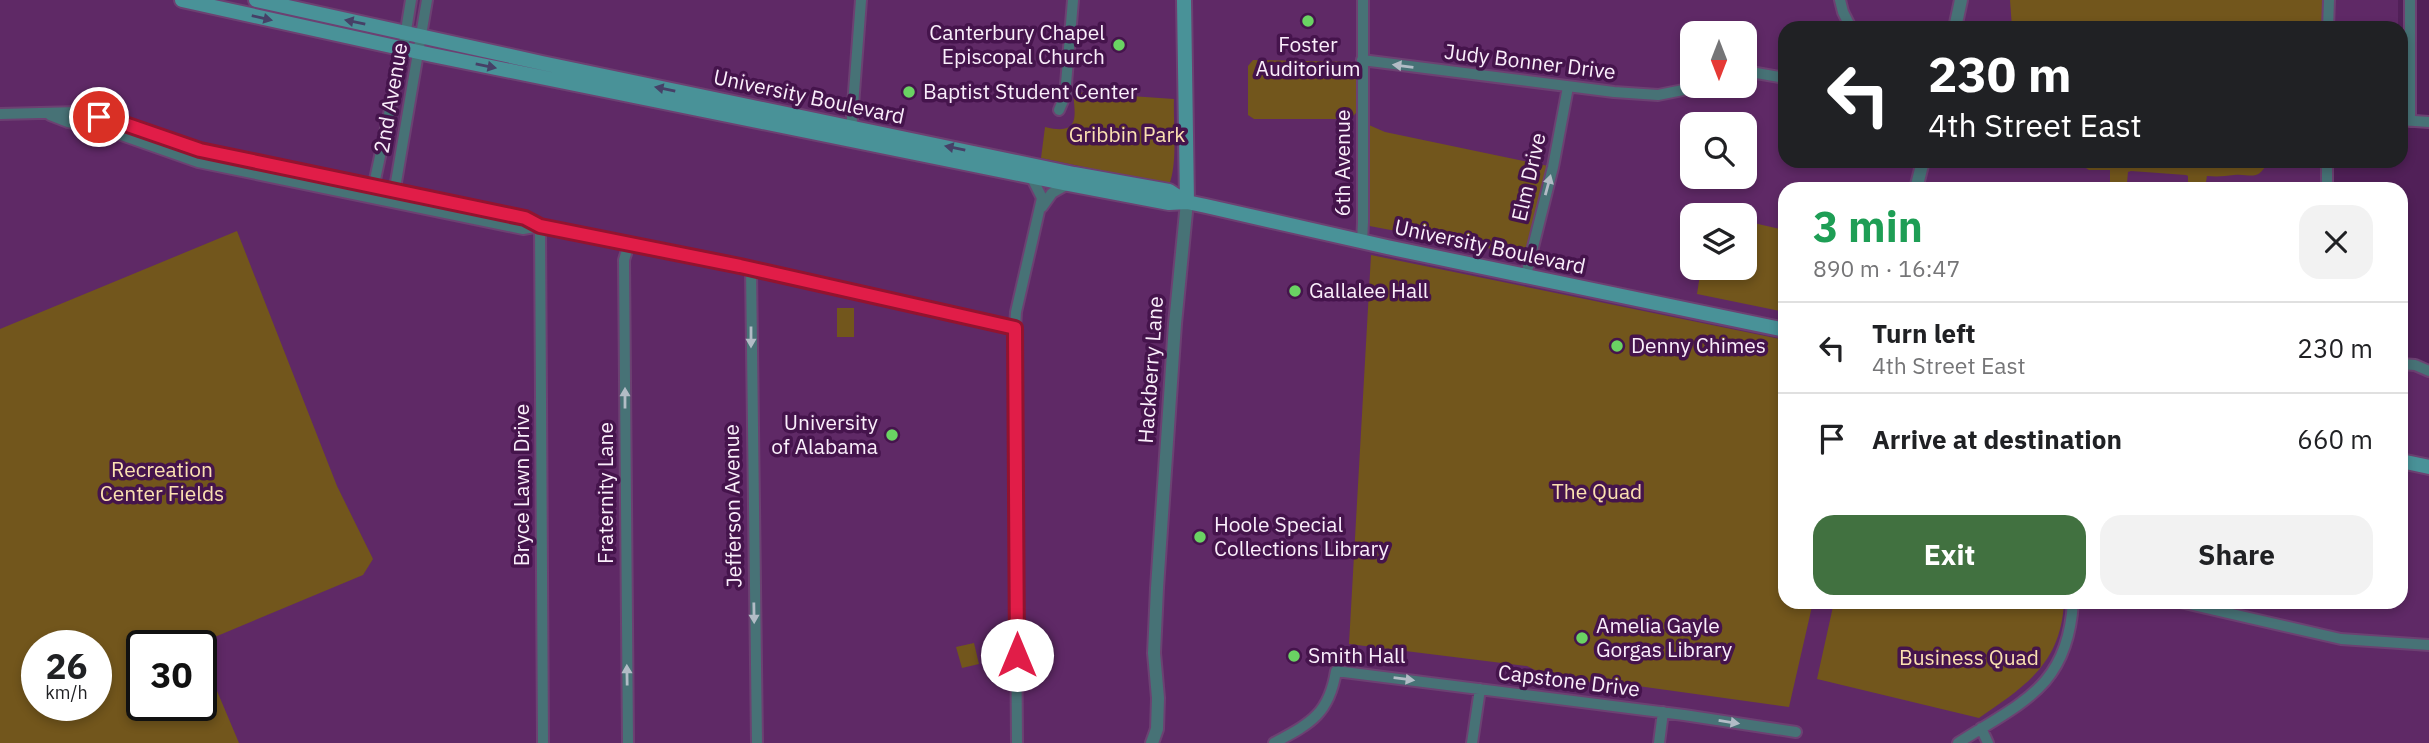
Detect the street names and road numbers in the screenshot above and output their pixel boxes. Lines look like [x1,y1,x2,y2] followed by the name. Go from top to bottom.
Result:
[1443,37,1617,85] street label: Judy Bonner Drive
[367,40,414,155] street label: 2nd Avenue
[711,62,907,130] street label: University Boulevard
[1328,110,1356,216] street label: 6th Avenue
[1504,130,1552,224] street label: Elm Drive
[1392,212,1588,280] street label: University Boulevard
[1131,295,1169,445] street label: Hackberry Lane
[507,404,535,566] street label: Bryce Lawn Drive
[591,422,619,564] street label: Fraternity Lane
[717,424,747,588] street label: Jefferson Avenue
[1497,657,1642,703] street label: Capstone Drive

